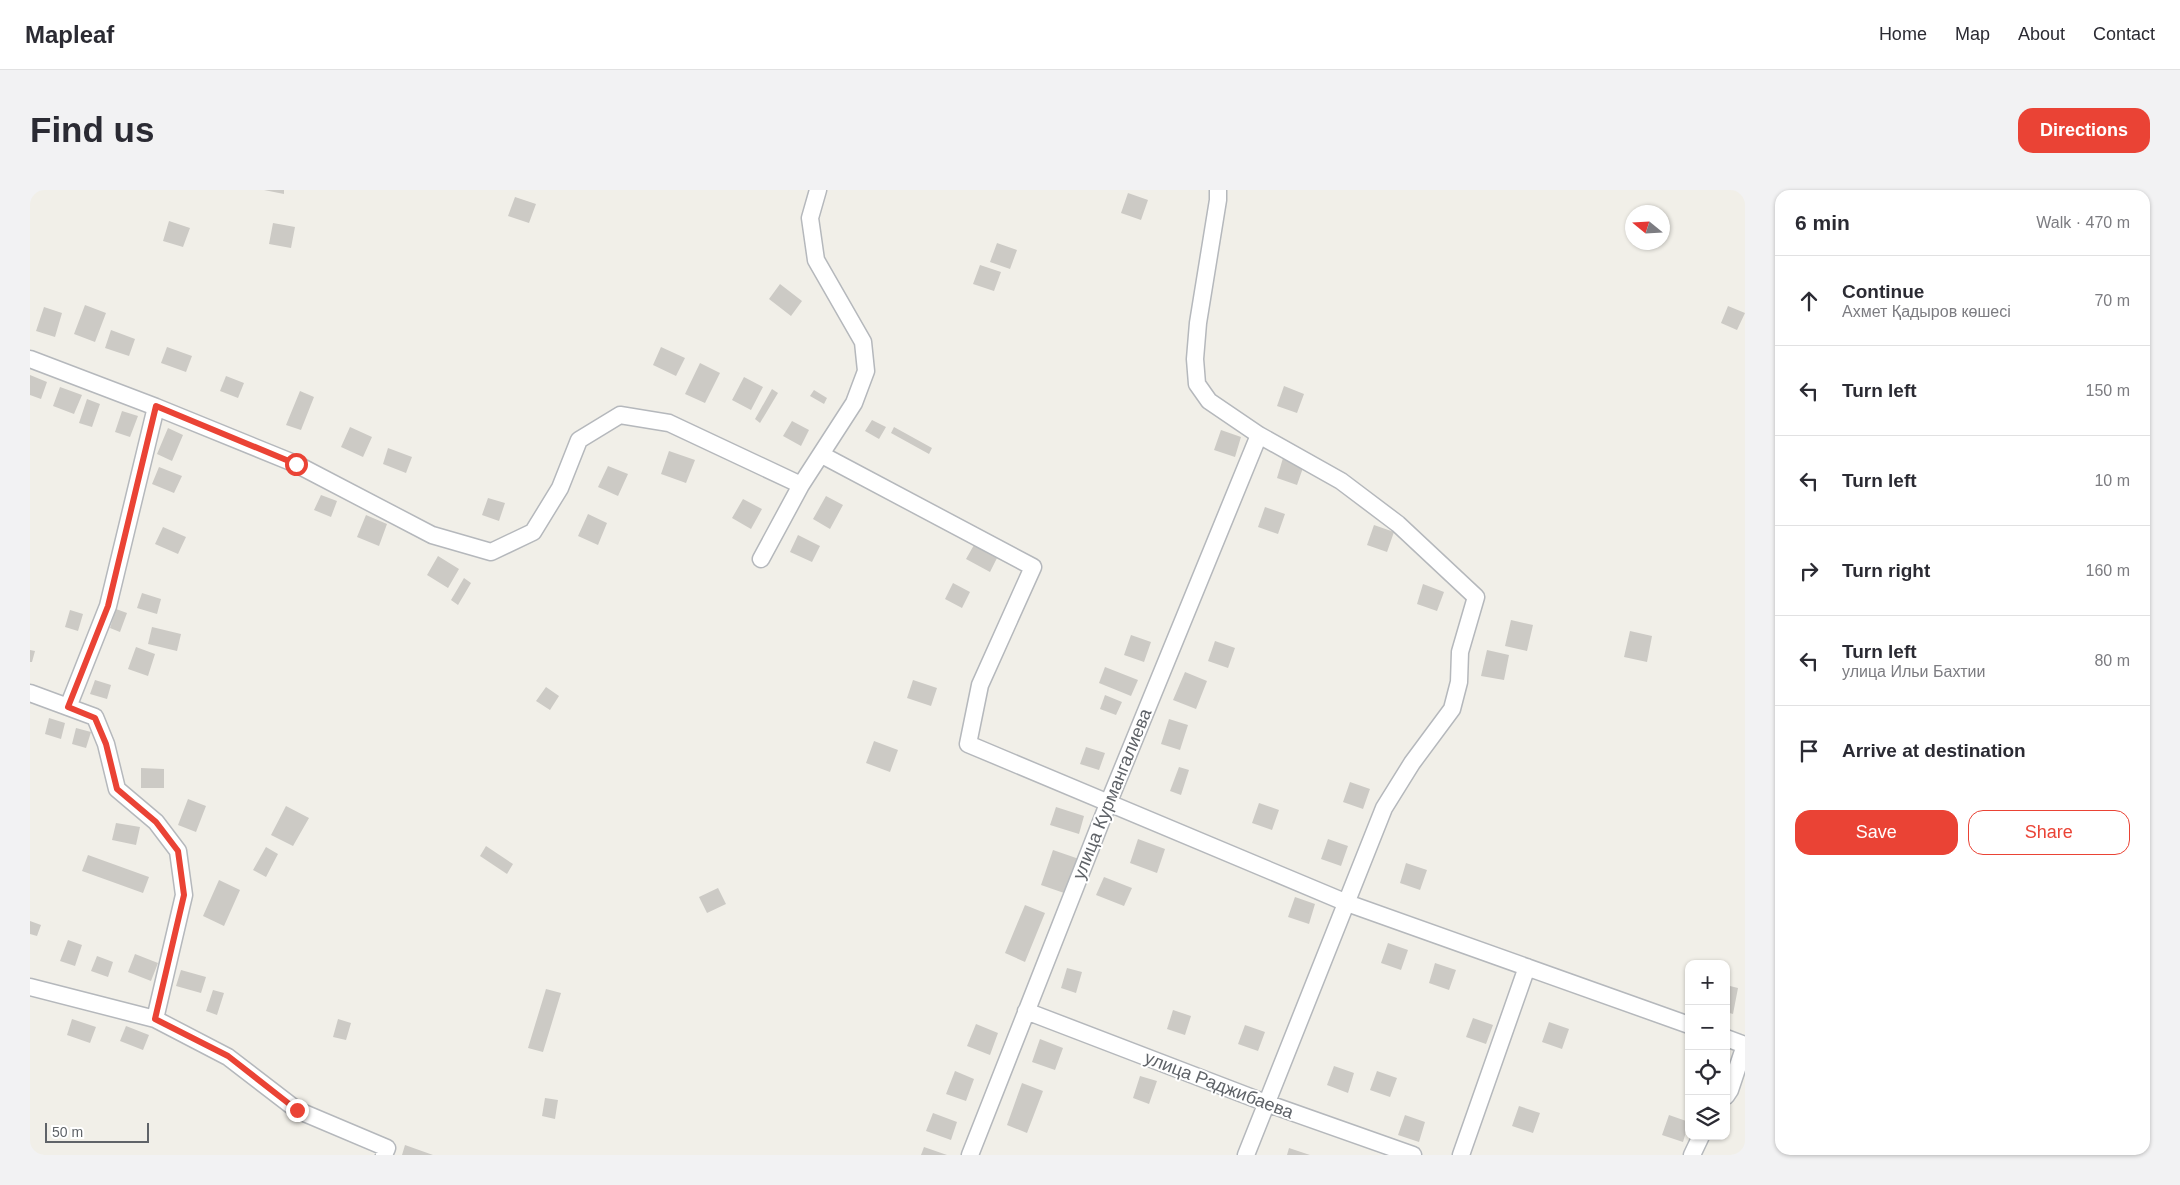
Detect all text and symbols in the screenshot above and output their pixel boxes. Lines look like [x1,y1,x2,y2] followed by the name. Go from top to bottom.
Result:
[25,21,114,48] text: Mapleaf
[1879,24,1927,44] text: Home
[1955,24,1990,44] text: Map
[2018,24,2065,44] text: About
[2093,24,2155,44] text: Contact
[2018,108,2150,153] button: Directions
[30,110,154,149] text: Find us
[1625,205,1670,250] north arrow
[1795,211,1850,234] text: 6 min
[2036,214,2130,231] text: Walk · 470 m
[1842,281,1924,302] text: Continue
[1795,287,1823,315] icon: ahead
[2094,292,2130,309] text: 70 m
[1842,303,2011,320] text: Ахмет Қадыров көшесі
[1795,377,1823,405] icon: left
[1842,380,1917,401] text: Turn left
[2086,382,2130,399] text: 150 m
[285,453,308,476] route start
[1795,467,1823,495] icon: left
[1842,470,1917,491] text: Turn left
[2094,472,2130,489] text: 10 m
[1795,557,1823,585] icon: right
[1842,560,1930,581] text: Turn right
[2086,562,2130,579] text: 160 m
[1842,641,1917,662] text: Turn left
[1795,647,1823,675] icon: left
[2094,652,2130,669] text: 80 m
[1842,663,1985,680] text: улица Ильи Бахтии
[1069,705,1156,882] street label: улица Курмангалиева
[1795,737,1823,765] icon: arrive
[1842,740,2026,761] text: Arrive at destination
[1795,810,1958,855] button: Save
[1968,810,2130,855] button: Share
[1685,960,1730,1140] map controls
[1685,960,1730,1005] button: +
[1685,1005,1730,1050] button: −
[1142,1047,1297,1123] street label: улица Раджибаева
[1685,1050,1730,1095] button: locate
[1685,1095,1730,1140] button: layers
[286,1099,309,1122] route end
[45,1120,149,1143] scale bar
[52,1124,83,1140] text: 50 m

